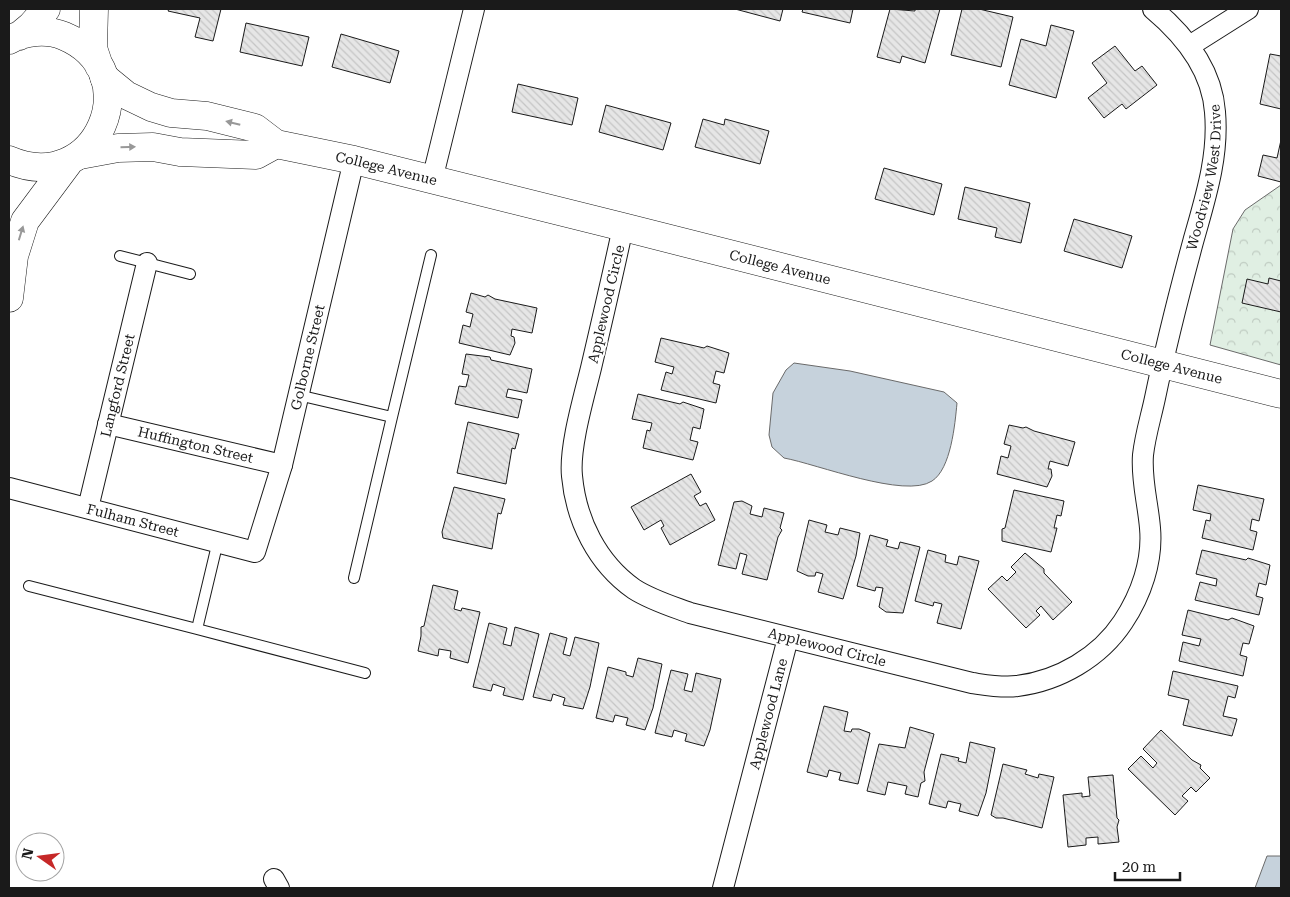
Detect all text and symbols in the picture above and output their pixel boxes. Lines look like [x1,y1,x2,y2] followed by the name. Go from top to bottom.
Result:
[1183,103,1224,252] street label: Woodview West Drive
[226,119,241,127] one-way arrow
[120,143,136,151] one-way arrow
[334,148,439,188] street label: College Avenue
[18,226,26,241] one-way arrow
[585,243,627,365] street label: Applewood Circle
[728,246,833,288] street label: College Avenue
[287,303,328,412] street label: Golborne Street
[97,332,138,439] street label: Langford Street
[1119,346,1224,387] street label: College Avenue
[136,423,255,466] street label: Huffington Street
[85,501,181,540] street label: Fulham Street
[766,625,888,669] street label: Applewood Circle
[746,656,790,771] street label: Applewood Lane
[15,832,65,882] north arrow
[18,846,37,861] text: N
[1115,850,1180,882] scale bar
[1122,858,1157,876] text: 20 m

